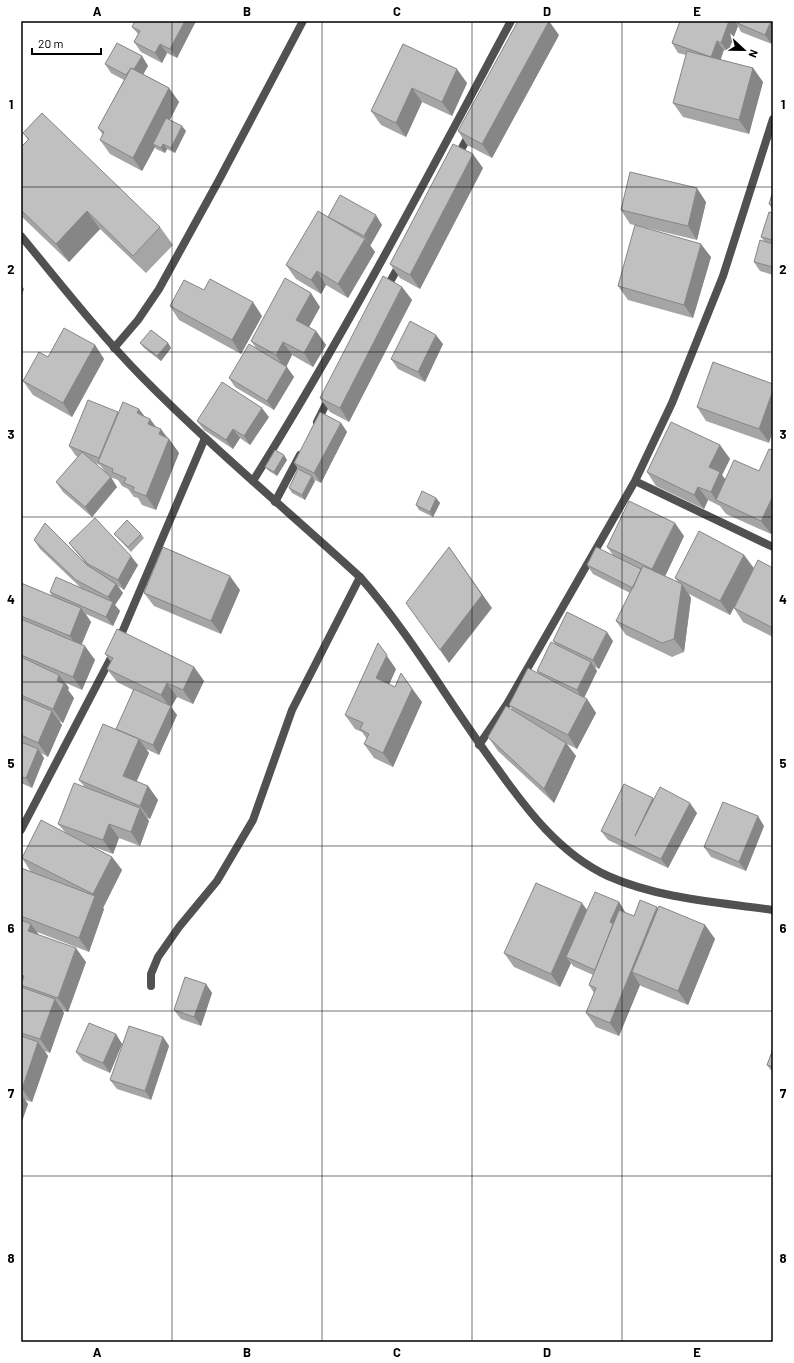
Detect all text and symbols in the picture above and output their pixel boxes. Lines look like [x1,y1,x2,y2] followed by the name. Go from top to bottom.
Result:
[93,3,102,19] text: A
[243,3,251,19] text: B
[393,3,401,19] text: C
[543,3,551,19] text: D
[693,3,701,19] text: E
[32,30,101,56] scale bar
[724,30,764,70] north arrow
[38,36,64,50] text: 20 m
[746,48,761,60] text: N
[9,96,13,112] text: 1
[781,96,785,112] text: 1
[7,261,15,277] text: 2
[779,261,787,277] text: 2
[7,426,15,442] text: 3
[779,426,787,442] text: 3
[7,591,15,607] text: 4
[779,591,787,607] text: 4
[7,755,15,771] text: 5
[779,755,787,771] text: 5
[8,920,15,936] text: 6
[780,920,787,936] text: 6
[8,1085,15,1101] text: 7
[780,1085,787,1101] text: 7
[7,1250,15,1266] text: 8
[779,1250,787,1266] text: 8
[93,1344,102,1360] text: A
[243,1344,251,1360] text: B
[393,1344,401,1360] text: C
[543,1344,551,1360] text: D
[693,1344,701,1360] text: E

